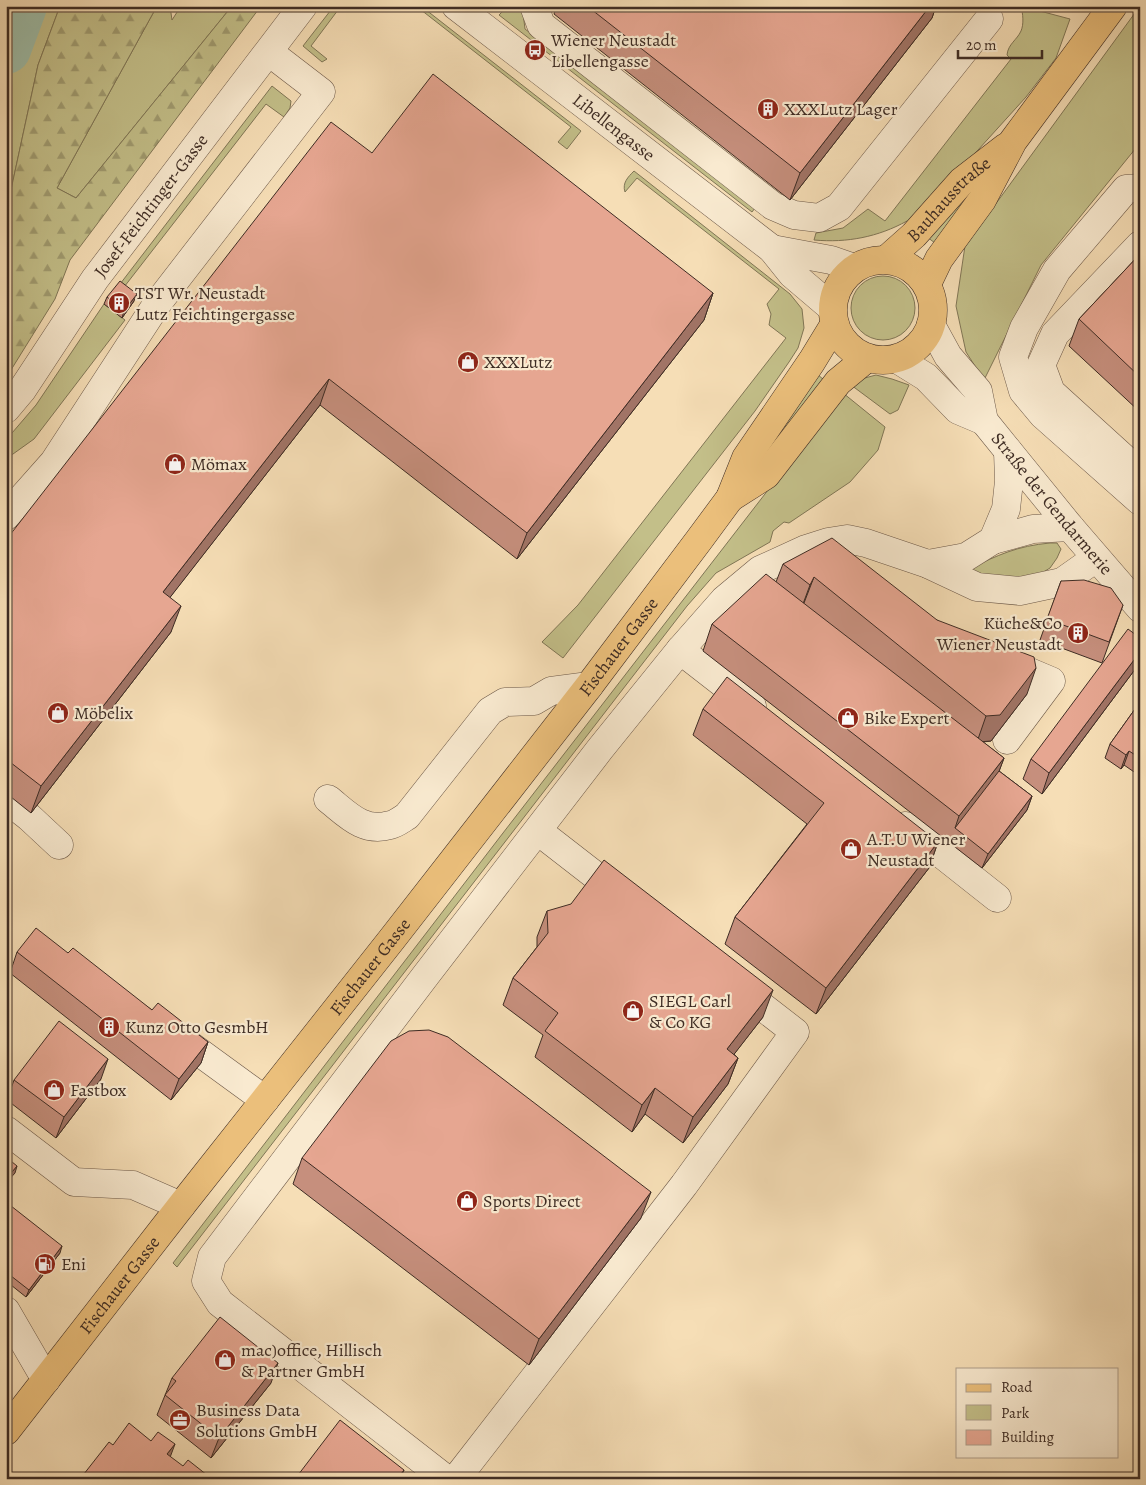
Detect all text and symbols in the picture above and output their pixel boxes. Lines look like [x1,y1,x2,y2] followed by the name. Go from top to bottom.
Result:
[550,28,676,73] place label: Wiener Neustadt Libellengasse
[958,28,1042,60] scale bar
[966,35,997,55] text: 20 m
[523,38,547,62] bus stop icon: Wiener Neustadt Libellengasse
[568,88,660,167] street label: Libellengasse
[756,97,780,121] building icon: XXXLutz Lager
[784,97,898,121] place label: XXXLutz Lager
[88,129,213,282] street label: Josef-Feichtinger-Gasse
[902,151,996,248] street label: Bauhausstraße
[135,281,295,326] place label: TST Wr. Neustadt Lutz Feichtingergasse
[107,291,131,315] building icon: TST Wr. Neustadt Lutz Feichtingergasse
[456,350,480,374] shop icon: XXXLutz
[484,350,553,374] place label: XXXLutz
[986,427,1118,580] street label: Straße der Gendarmerie
[163,452,187,476] shop icon: Mömax
[191,452,247,476] place label: Mömax
[573,593,664,701] street label: Fischauer Gasse
[936,611,1062,656] place label: Küche&Co Wiener Neustadt
[1066,621,1090,645] building icon: Küche&Co Wiener Neustadt
[46,701,70,725] shop icon: Möbelix
[74,701,134,725] place label: Möbelix
[836,706,860,730] shop icon: Bike Expert
[864,706,950,730] place label: Bike Expert
[866,827,965,872] place label: A.T.U Wiener Neustadt
[839,837,863,861] shop icon: A.T.U Wiener Neustadt
[324,913,416,1020] street label: Fischauer Gasse
[649,989,732,1034] place label: SIEGL Carl & Co KG
[621,999,645,1023] shop icon: SIEGL Carl & Co KG
[97,1015,121,1039] building icon: Kunz Otto GesmbH
[125,1015,269,1039] place label: Kunz Otto GesmbH
[42,1078,66,1102] shop icon: Fastbox
[70,1078,127,1102] place label: Fastbox
[455,1189,479,1213] shop icon: Sports Direct
[483,1189,581,1213] place label: Sports Direct
[74,1231,165,1339] street label: Fischauer Gasse
[33,1252,57,1276] fuel station icon: Eni
[61,1252,86,1276] place label: Eni
[241,1338,382,1383] place label: mac)office, Hillisch & Partner GmbH
[213,1348,237,1372] shop icon: mac)office, Hillisch & Partner GmbH
[956,1368,1118,1458] legend
[1001,1377,1033,1397] text: Road
[196,1398,318,1443] place label: Business Data Solutions GmbH
[1001,1403,1030,1423] text: Park
[168,1408,192,1432] office icon: Business Data Solutions GmbH
[1001,1427,1054,1447] text: Building

